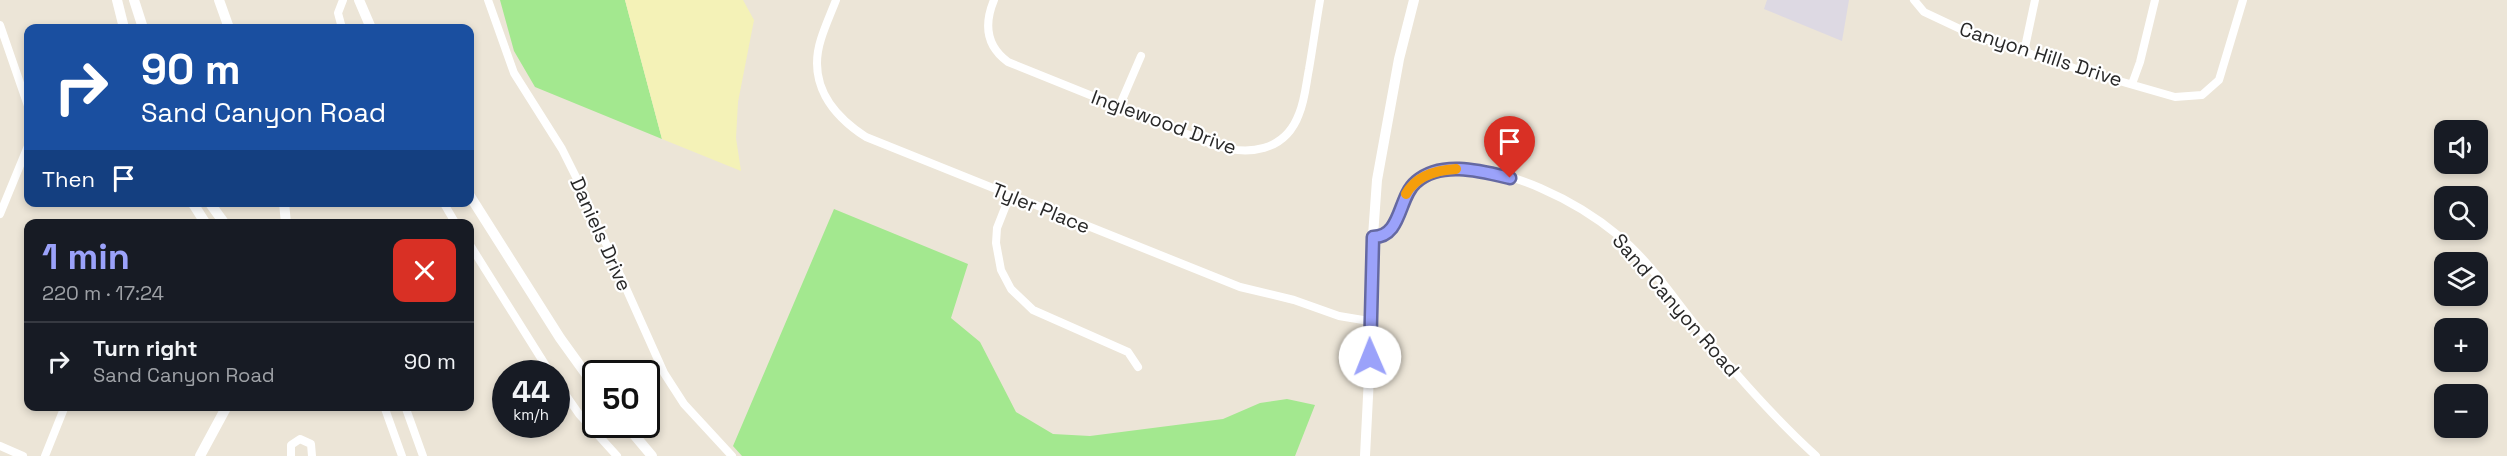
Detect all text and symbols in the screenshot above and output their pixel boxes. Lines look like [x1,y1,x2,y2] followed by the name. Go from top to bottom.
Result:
[1956,15,2126,93] street label: Canyon Hills Drive
[141,43,241,96] text: 90 m
[42,48,120,126] icon: right
[1088,84,1240,160] street label: Inglewood Drive
[141,95,386,130] text: Sand Canyon Road
[1484,116,1535,178] pin
[2434,120,2488,438] map controls
[2434,120,2488,174] button: sound
[1493,125,1526,158] icon: arrive
[107,162,140,195] icon: arrive
[42,165,95,193] text: Then
[564,173,638,295] street label: Daniels Drive
[988,176,1094,240] street label: Tyler Place
[2434,186,2488,240] button: search
[1607,228,1745,382] street label: Sand Canyon Road
[42,234,130,280] text: 1 min
[393,239,456,302] button: close
[2434,252,2488,306] button: layers
[42,280,164,306] text: 220 m · 17:24
[2434,318,2488,372] button: +
[1338,325,1402,389] position arrow
[93,334,198,362] text: Turn right
[42,345,75,378] icon: right
[404,347,456,375] text: 90 m
[582,360,660,438] speed limit sign: 50
[93,362,275,388] text: Sand Canyon Road
[512,372,550,411] text: 44
[2434,384,2488,438] button: −
[513,405,549,424] text: km/h

